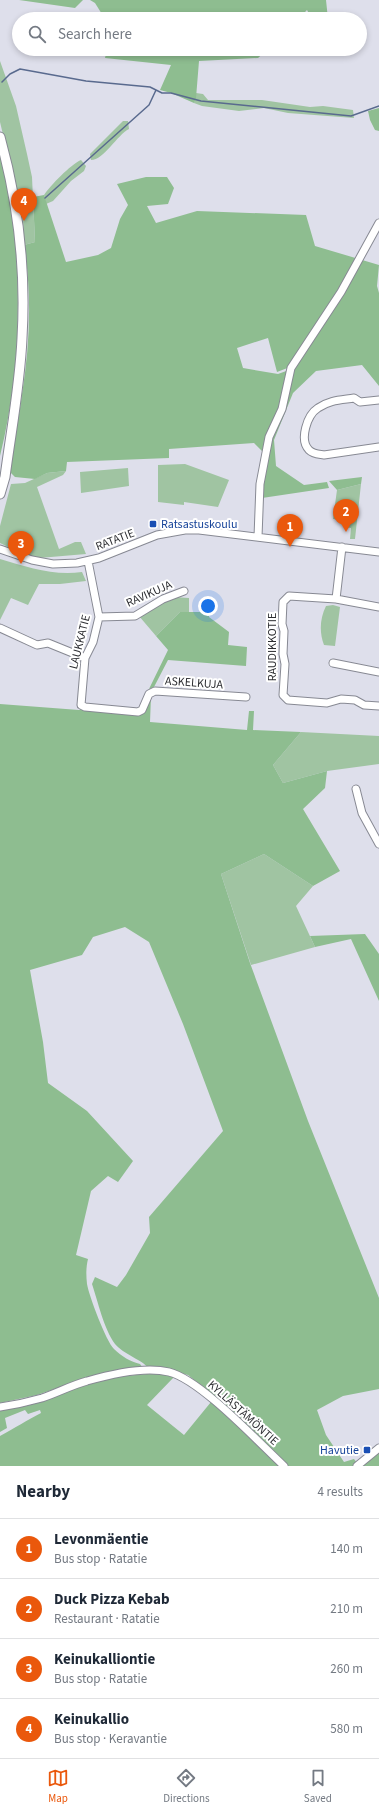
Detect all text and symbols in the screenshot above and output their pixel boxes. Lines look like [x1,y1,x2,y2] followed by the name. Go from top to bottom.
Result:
[12,12,367,56] search box
[26,23,48,45] icon: search
[58,24,132,45] text: Search here
[11,188,37,221] pin: 4
[333,499,359,532] pin: 2
[277,514,303,547] pin: 1
[161,516,237,533] place label: Ratsastuskoulu
[148,519,158,529] marker: Ratsastuskoulu
[93,525,137,555] street label: RATATIE
[8,531,34,564] pin: 3
[123,576,175,612] street label: RAVIKUJA
[198,596,218,616] your location
[65,613,95,671] street label: LAUKKATIE
[264,613,281,681] street label: RAUDIKKOTIE
[164,672,224,694] street label: ASKELKUJA
[204,1377,282,1449] street label: KYLLÄSTÄMÖNTIE
[320,1442,359,1459] place label: Havutie
[362,1445,372,1455] marker: Havutie
[16,1480,70,1504] text: Nearby
[318,1483,363,1501] text: 4 results
[54,1529,149,1550] text: Levonmäentie
[26,1540,32,1558] text: 1
[330,1540,363,1558] text: 140 m
[54,1550,147,1568] text: Bus stop · Ratatie
[54,1589,170,1610] text: Duck Pizza Kebab
[26,1600,32,1618] text: 2
[330,1600,363,1618] text: 210 m
[54,1610,160,1628] text: Restaurant · Ratatie
[54,1649,155,1670] text: Keinukalliontie
[26,1660,32,1678] text: 3
[330,1660,363,1678] text: 260 m
[54,1670,147,1688] text: Bus stop · Ratatie
[54,1709,129,1730] text: Keinukallio
[26,1720,32,1738] text: 4
[330,1720,363,1738] text: 580 m
[54,1730,167,1748] text: Bus stop · Keravantie
[47,1767,69,1806] tab: Map
[163,1767,210,1806] tab: Directions
[304,1767,332,1806] tab: Saved

